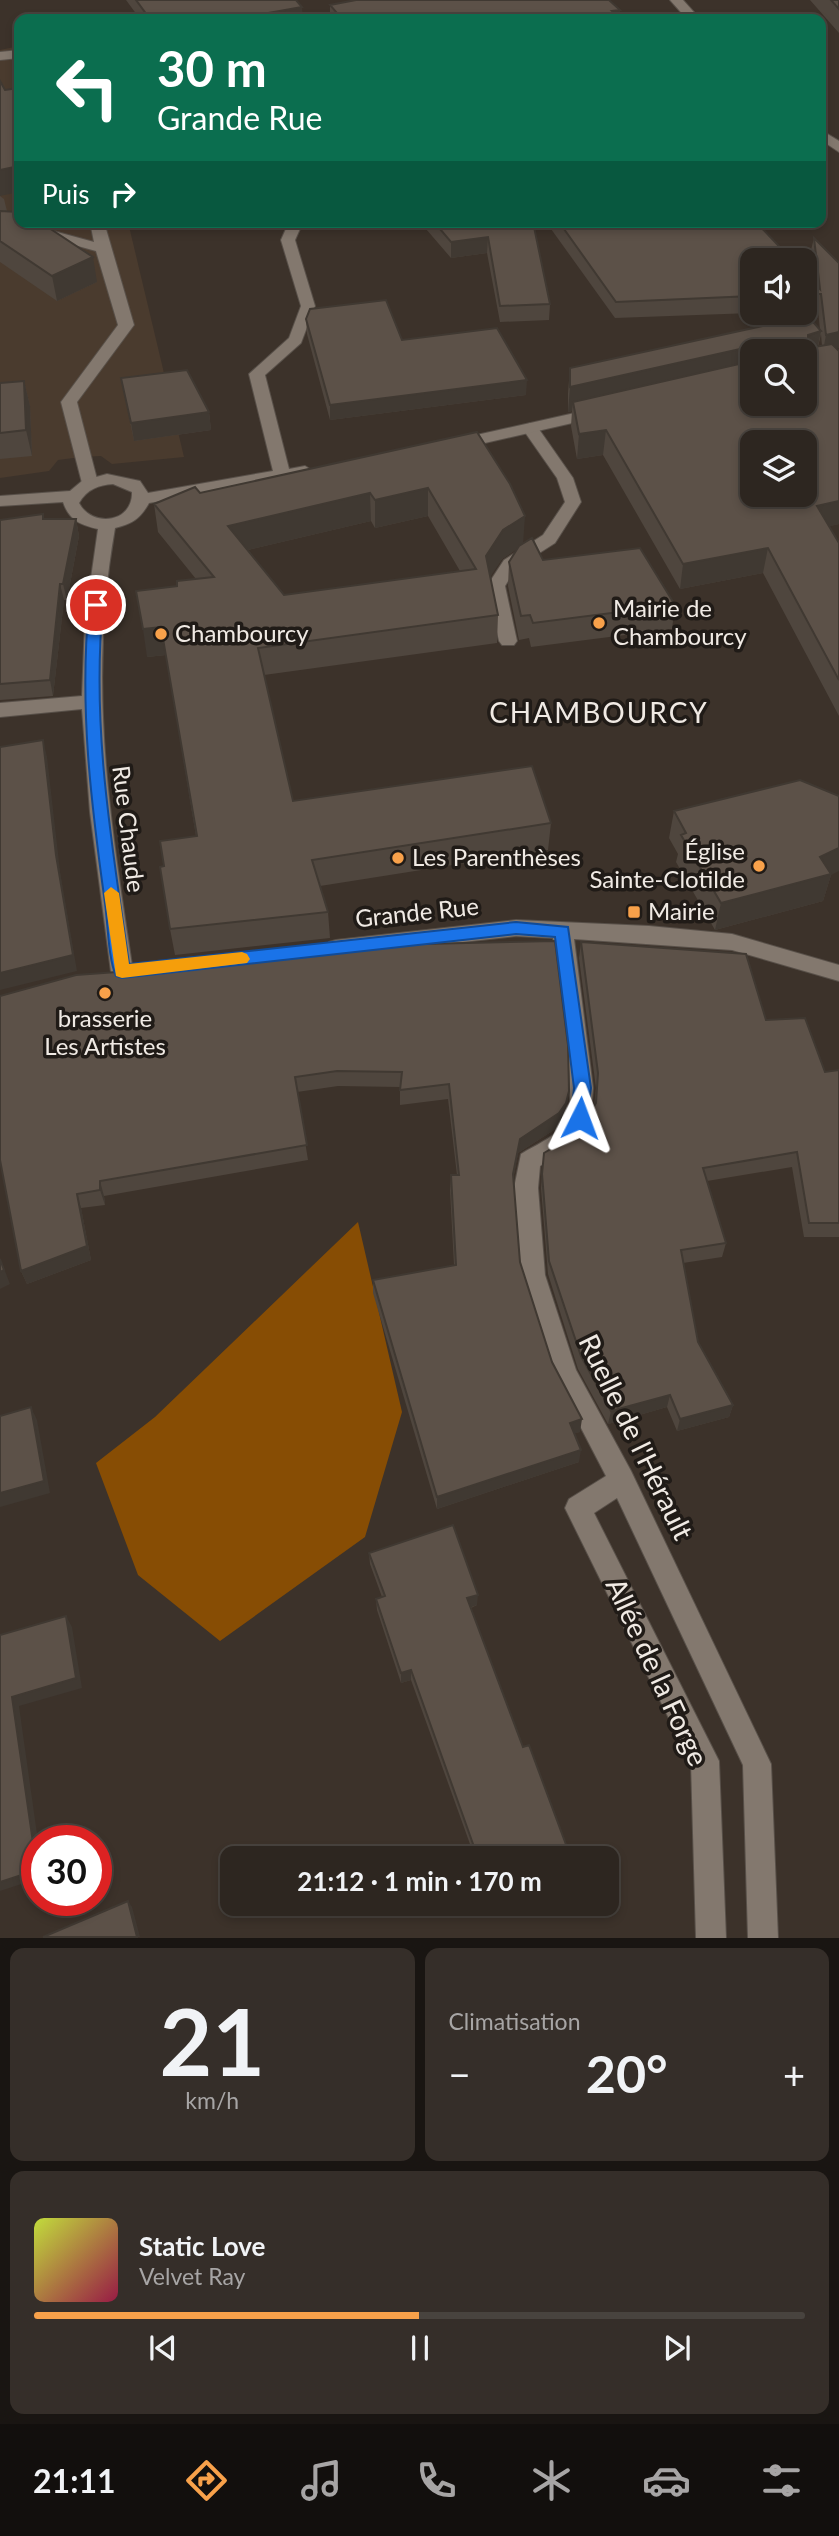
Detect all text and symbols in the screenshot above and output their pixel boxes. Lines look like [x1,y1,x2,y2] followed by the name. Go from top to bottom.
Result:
[157,39,267,97] text: 30 m
[42,42,133,133] icon: left
[157,98,322,137] text: Grande Rue
[104,175,142,213] icon: right
[42,178,90,210] text: Puis
[740,248,817,507] map controls
[740,248,817,325] button: sound
[740,339,817,416] button: search
[740,430,817,507] button: layers
[66,575,126,635] pin
[77,586,115,624] icon: arrive
[613,593,747,650] place label: Mairie de Chambourcy
[591,615,607,631] marker: Mairie de Chambourcy
[175,618,309,647] place label: Chambourcy
[153,626,169,642] marker: Chambourcy
[489,695,709,729] district label: CHAMBOURCY
[107,764,152,894] street label: Rue Chaude
[589,836,745,893] place label: Église Sainte-Clotilde
[412,842,581,871] place label: Les Parenthèses
[390,850,406,866] marker: Les Parenthèses
[751,858,767,874] marker: Église Sainte-Clotilde
[354,891,480,932] street label: Grande Rue
[648,896,715,925] place label: Mairie
[626,904,642,920] marker: Mairie
[97,985,113,1001] marker: brasserie Les Artistes
[44,1003,166,1060] place label: brasserie Les Artistes
[543,1081,617,1155] position arrow
[572,1328,701,1545] street label: Ruelle de l'Hérault
[599,1572,716,1771] street label: Allée de la Forge
[21,1825,112,1916] speed limit sign: 30
[297,1865,542,1897] text: 21:12 · 1 min · 170 m
[159,1986,265,2095] text: 21
[449,2007,580,2035] text: Climatisation
[586,2042,668,2104] text: 20°
[449,2051,471,2097] text: −
[783,2051,805,2097] text: +
[185,2086,239,2114] text: km/h
[139,2230,266,2262] text: Static Love
[139,2262,245,2290] text: Velvet Ray
[144,2329,182,2367] icon: previous
[401,2329,439,2367] icon: pause
[658,2329,696,2367] icon: next
[182,2456,231,2505] icon: directions
[297,2456,346,2505] icon: music
[412,2456,461,2505] icon: phone
[527,2456,576,2505] icon: climate
[642,2456,691,2505] icon: car
[757,2456,806,2505] icon: filters
[33,2461,116,2500] text: 21:11

